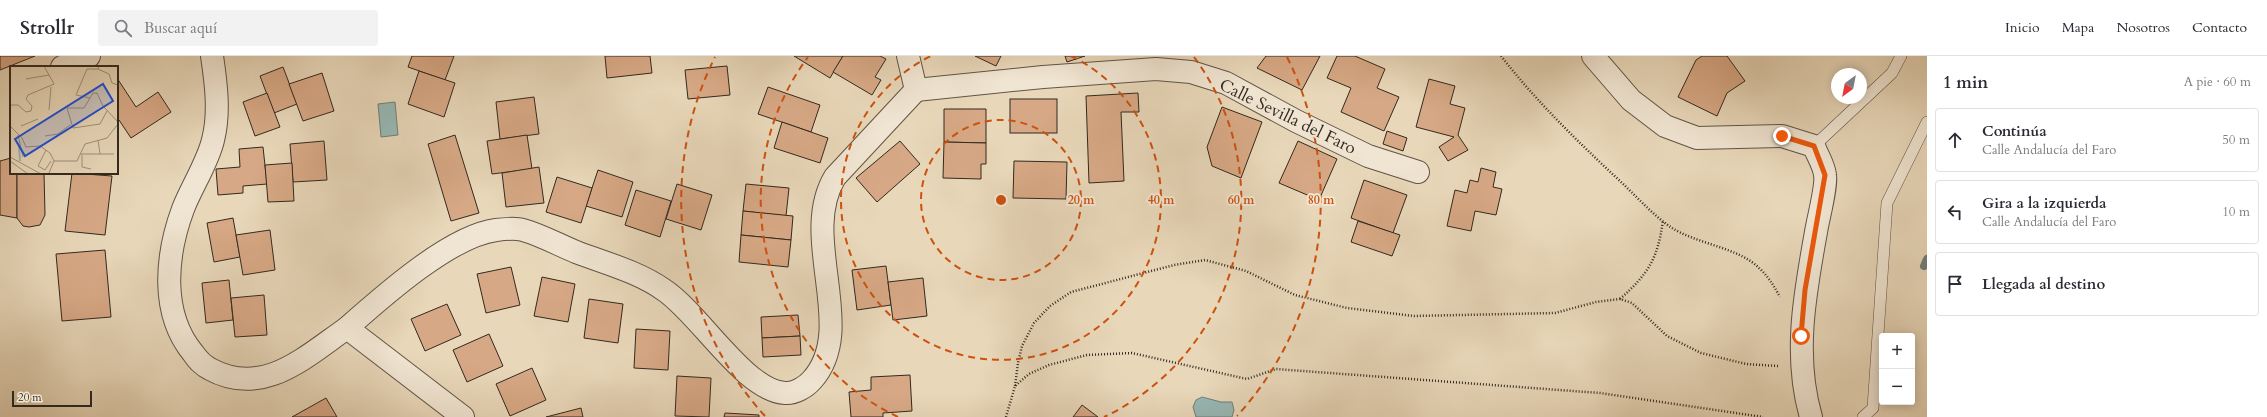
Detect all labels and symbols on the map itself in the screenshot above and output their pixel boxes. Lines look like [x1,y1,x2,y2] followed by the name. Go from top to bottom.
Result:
[10,66,118,174] inset map
[1831,68,1867,104] north arrow
[1216,73,1360,160] street label: Calle Sevilla del Faro
[1773,127,1791,145] route end
[1068,192,1095,208] text: 20 m
[1148,192,1175,208] text: 40 m
[1228,192,1255,208] text: 60 m
[1308,192,1335,208] text: 80 m
[994,193,1008,207] centre of rings
[1792,327,1810,345] route start
[12,389,92,408] scale bar

